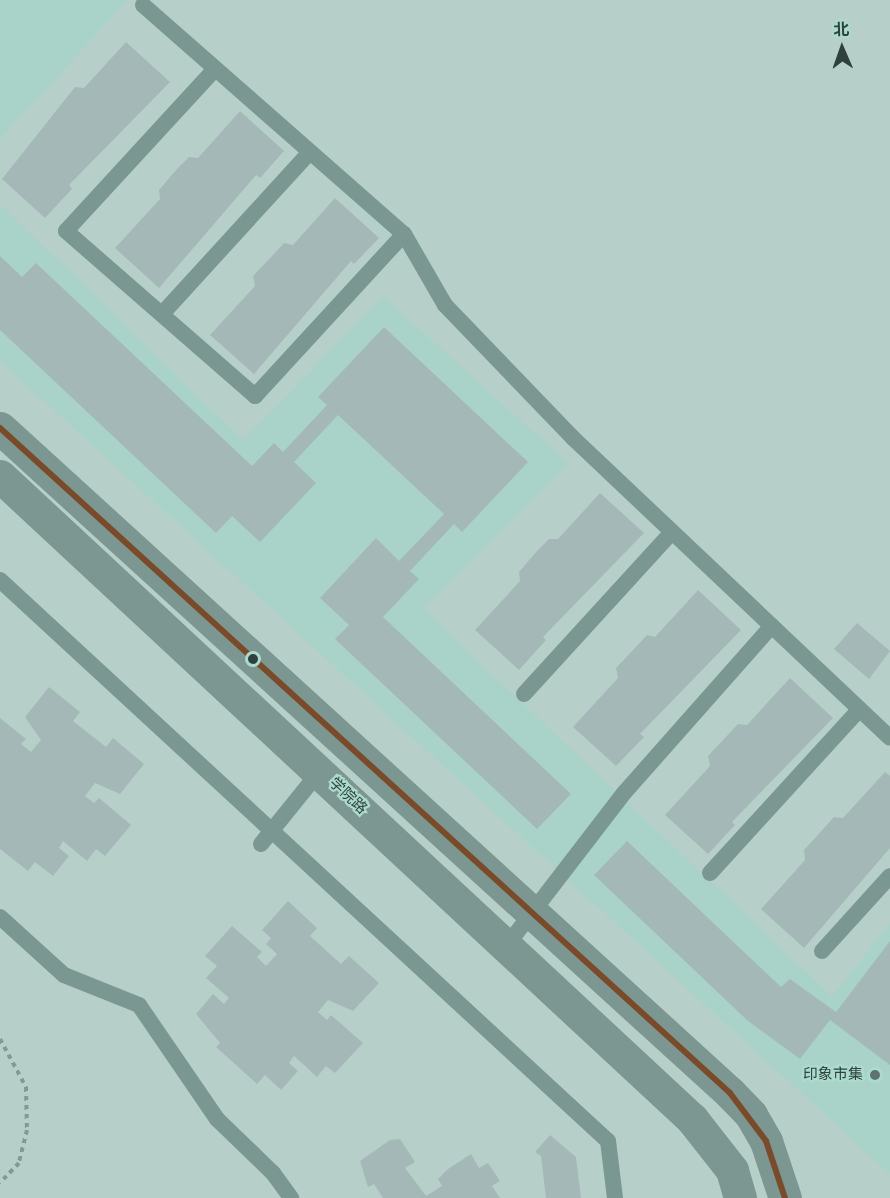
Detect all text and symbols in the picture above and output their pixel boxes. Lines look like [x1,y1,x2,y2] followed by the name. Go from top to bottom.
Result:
[812,18,872,78] north arrow
[833,19,850,40] text: 北
[247,653,259,665] unlabelled marker
[325,774,371,818] street label: 学院路
[803,1066,863,1084] place label: 印象市集
[868,1068,882,1082] marker: 印象市集

